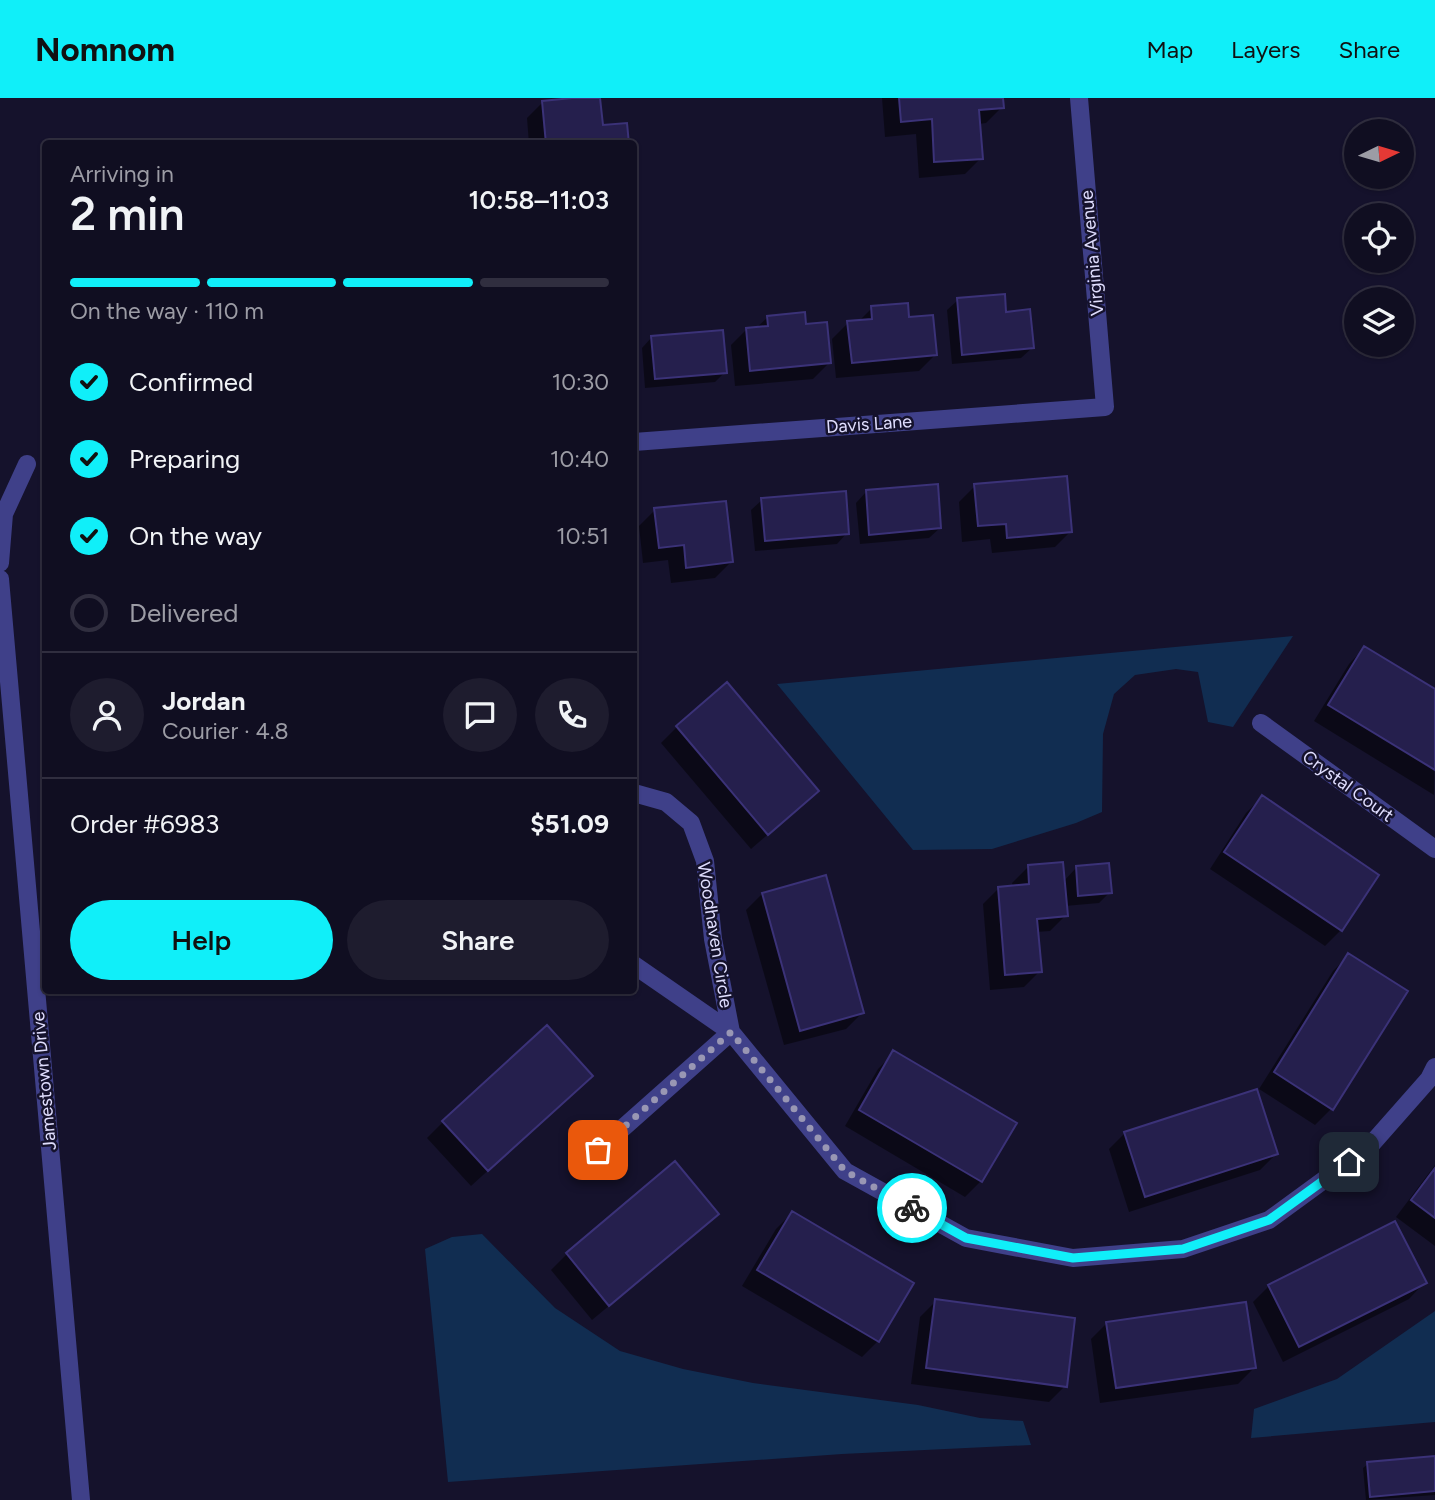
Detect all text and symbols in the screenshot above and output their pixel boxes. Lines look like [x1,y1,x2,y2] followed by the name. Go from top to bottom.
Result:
[35,30,175,69] text: Nomnom
[1146,35,1193,64] text: Map
[1231,35,1300,64] text: Layers
[1338,35,1400,64] text: Share
[1344,119,1414,189] north arrow
[1344,119,1414,357] map controls
[70,160,174,188] text: Arriving in
[469,184,609,216] text: 10:58–11:03
[70,186,185,242] text: 2 min
[1076,189,1108,317] street label: Virginia Avenue
[1344,203,1414,273] button: locate
[1344,287,1414,357] button: layers
[70,297,264,325] text: On the way · 110 m
[70,363,108,401] icon: check
[129,366,253,398] text: Confirmed
[552,368,609,396] text: 10:30
[825,410,913,438] street label: Davis Lane
[70,440,108,478] icon: check
[129,443,240,475] text: Preparing
[550,445,609,473] text: 10:40
[70,517,108,555] icon: check
[129,520,262,552] text: On the way
[556,522,609,550] text: 10:51
[129,597,238,629] text: Delivered
[70,678,144,752] button: person
[443,678,517,752] button: chat
[535,678,609,752] button: phone
[162,685,245,717] text: Jordan
[162,717,289,745] text: Courier · 4.8
[1298,745,1398,827] street label: Crystal Court
[70,808,220,840] text: Order #6983
[530,808,609,840] text: $51.09
[693,861,737,1010] street label: Woodhaven Circle
[70,900,333,980] button: Help
[347,900,609,980] button: Share
[27,1011,61,1151] street label: Jamestown Drive
[568,1120,628,1180] pin
[579,1131,617,1169] icon: bag
[1319,1132,1379,1192] pin
[1330,1143,1368,1181] icon: home
[877,1173,947,1243] courier
[893,1189,931,1227] icon: bike

